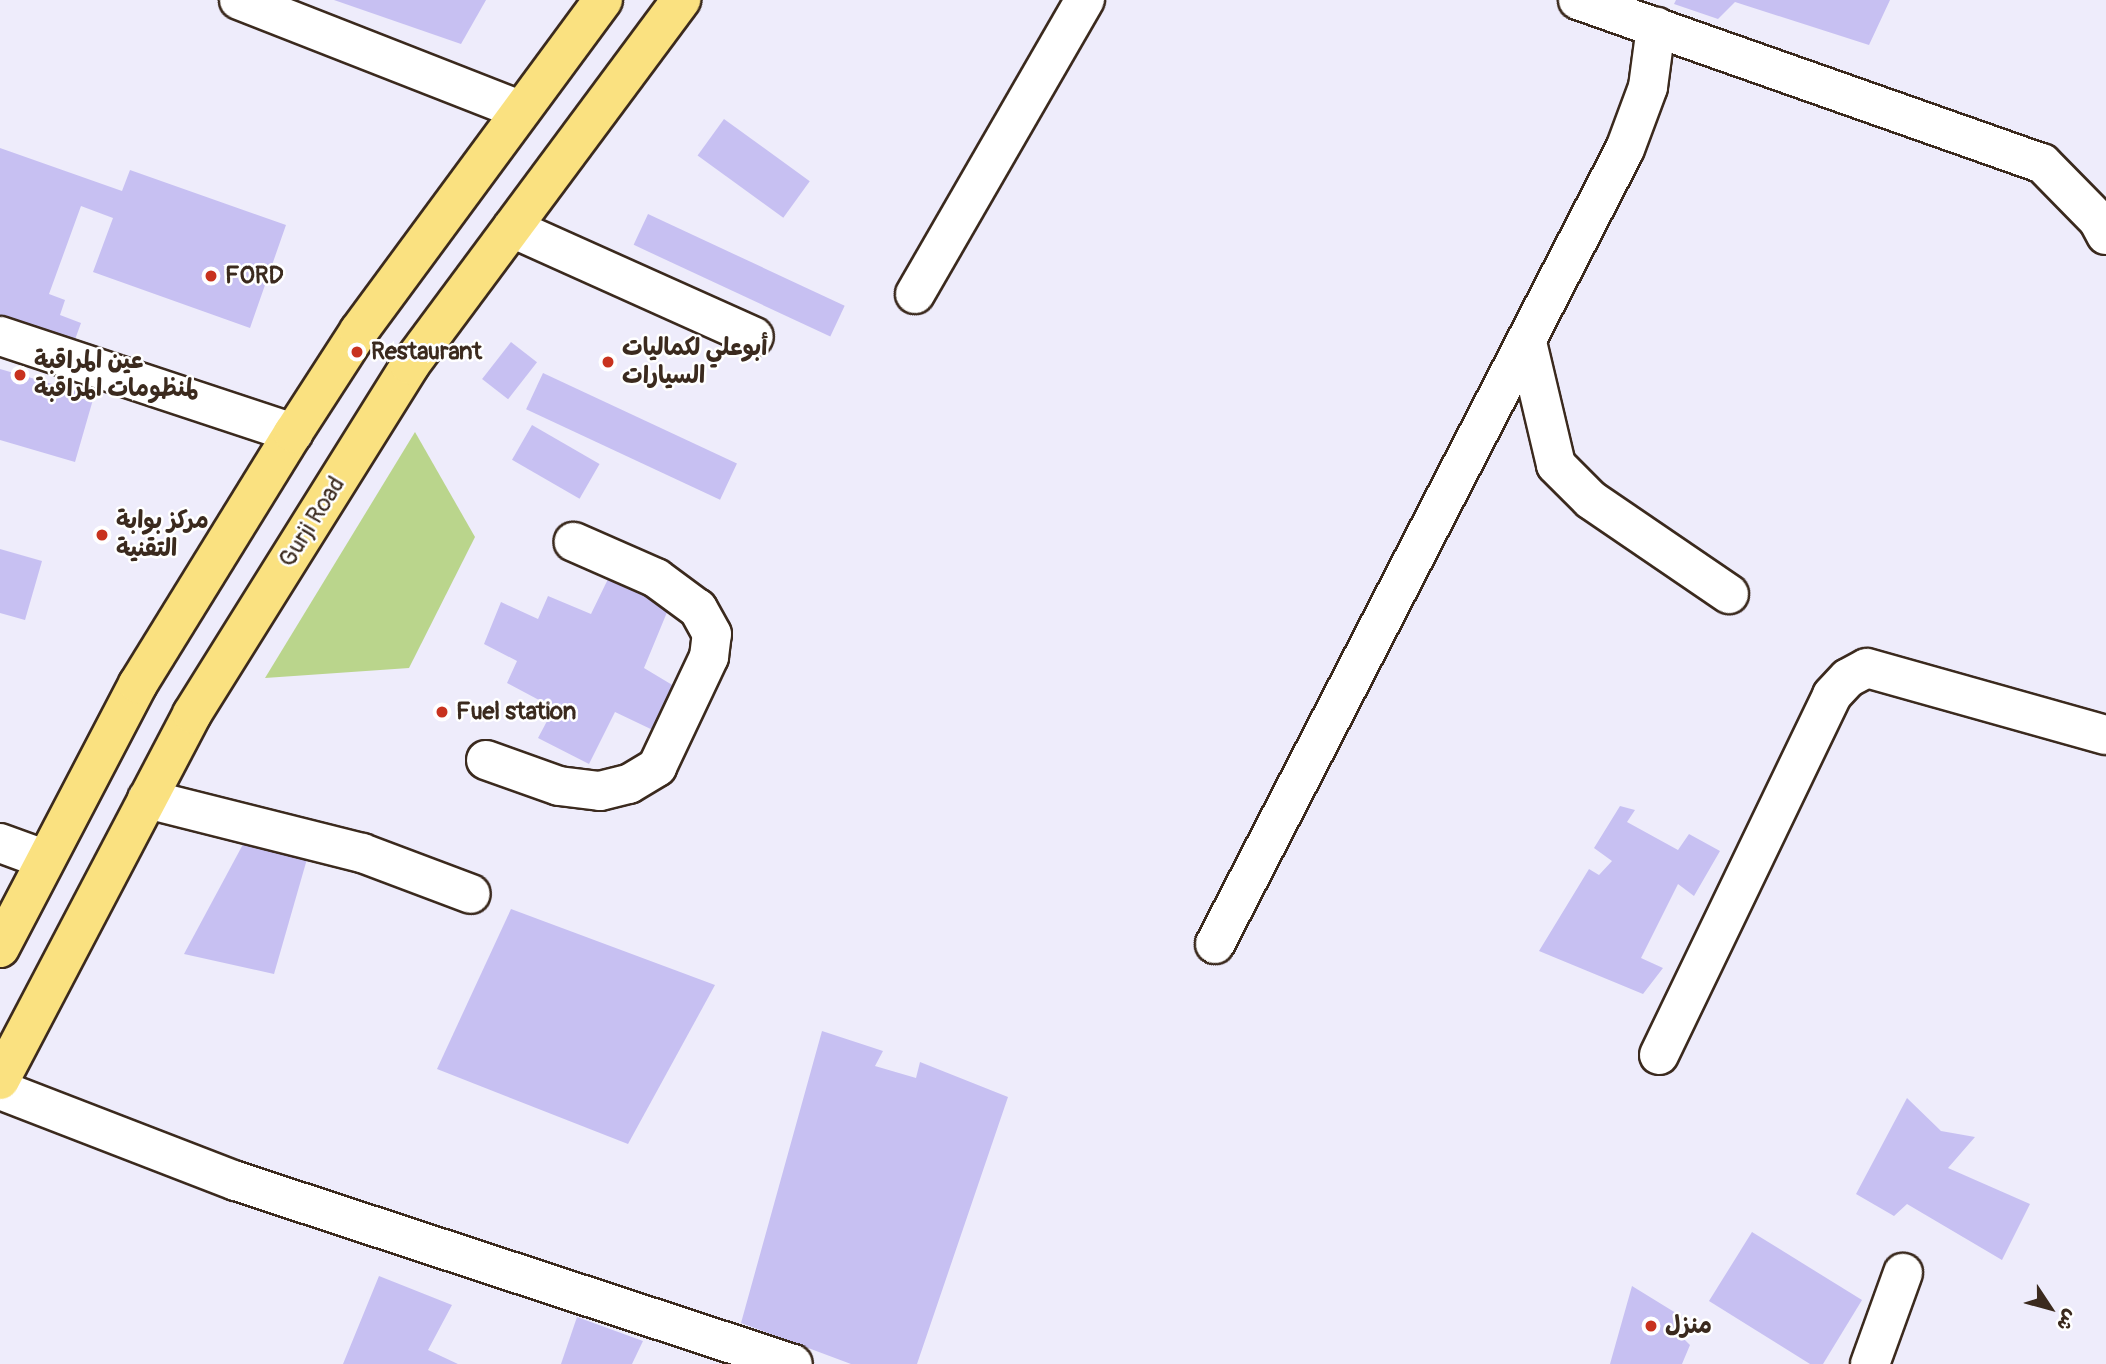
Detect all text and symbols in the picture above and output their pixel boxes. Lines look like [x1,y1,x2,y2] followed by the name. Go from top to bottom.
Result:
[225,262,284,290] place label: FORD
[203,268,219,284] marker: FORD
[622,334,767,390] place label: أبوعلي لكماليات السيارات
[371,338,482,366] place label: Restaurant
[349,344,365,360] marker: Restaurant
[34,347,198,403] place label: عين المراقبة لمنظومات المراقبة
[600,354,616,370] marker: أبوعلي لكماليات السيارات
[12,367,28,383] marker: عين المراقبة لمنظومات المراقبة
[273,471,351,573] street label: Gurji Road
[116,507,209,563] place label: مركز بوابة التقنية
[94,527,110,543] marker: مركز بوابة التقنية
[456,698,576,726] place label: Fuel station
[434,704,450,720] marker: Fuel station
[2015,1273,2085,1343] north arrow
[2051,1305,2083,1336] text: ش
[1665,1312,1712,1340] place label: منزل
[1643,1318,1659,1334] marker: منزل

